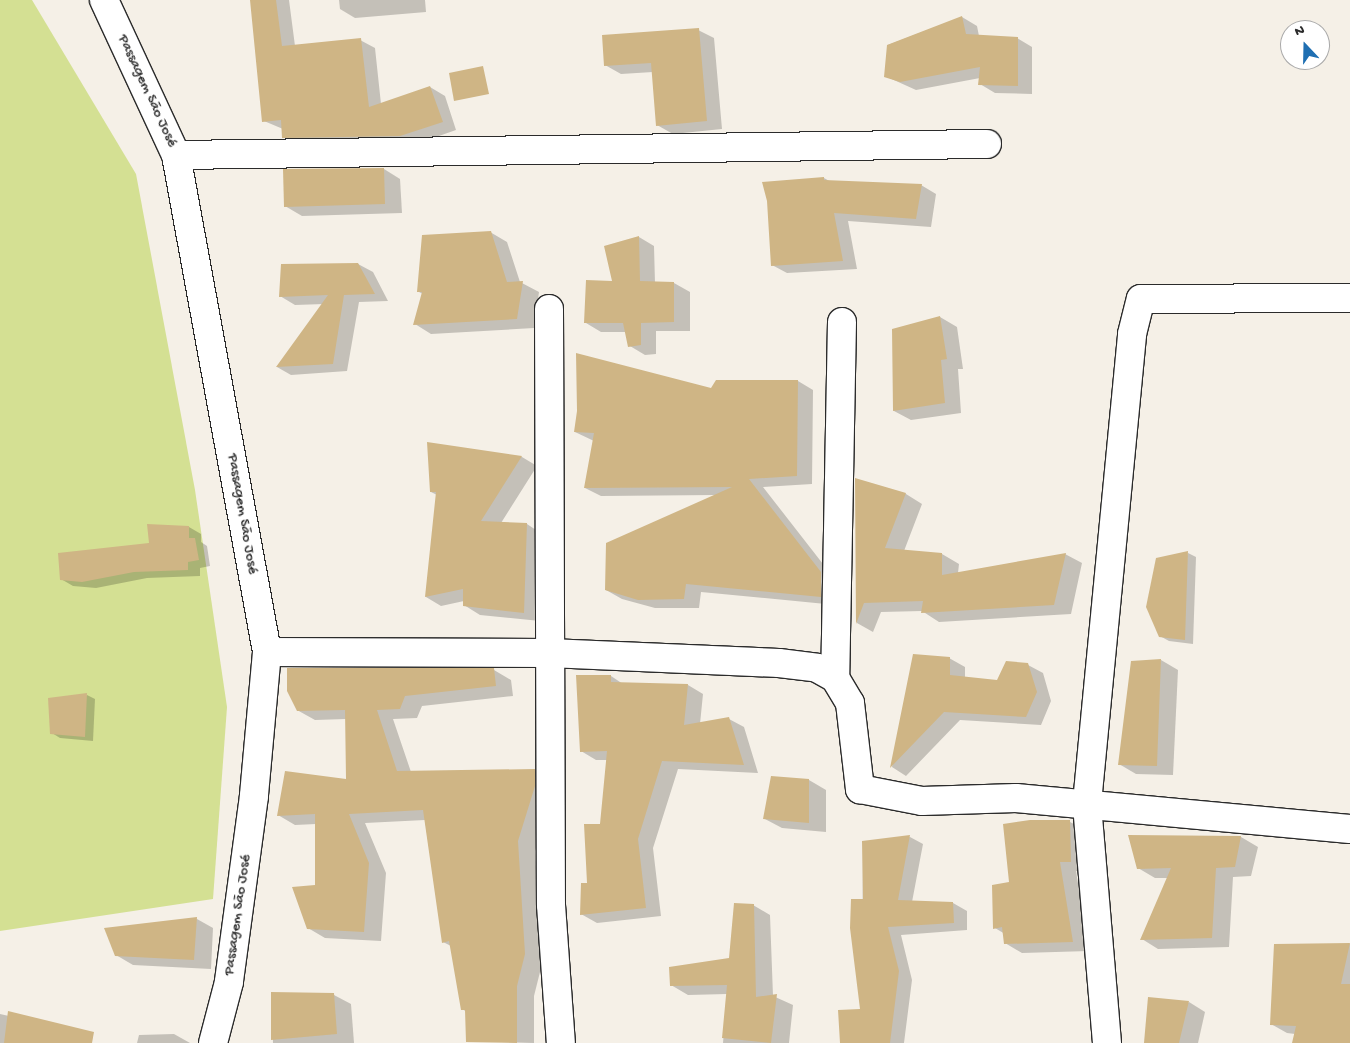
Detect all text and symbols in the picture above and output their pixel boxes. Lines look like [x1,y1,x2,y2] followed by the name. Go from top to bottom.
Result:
[1280,20,1330,70] north arrow
[1292,22,1307,41] text: N
[113,32,181,150] street label: Passagem São José
[223,452,261,576] street label: Passagem São José
[221,853,255,977] street label: Passagem São José

